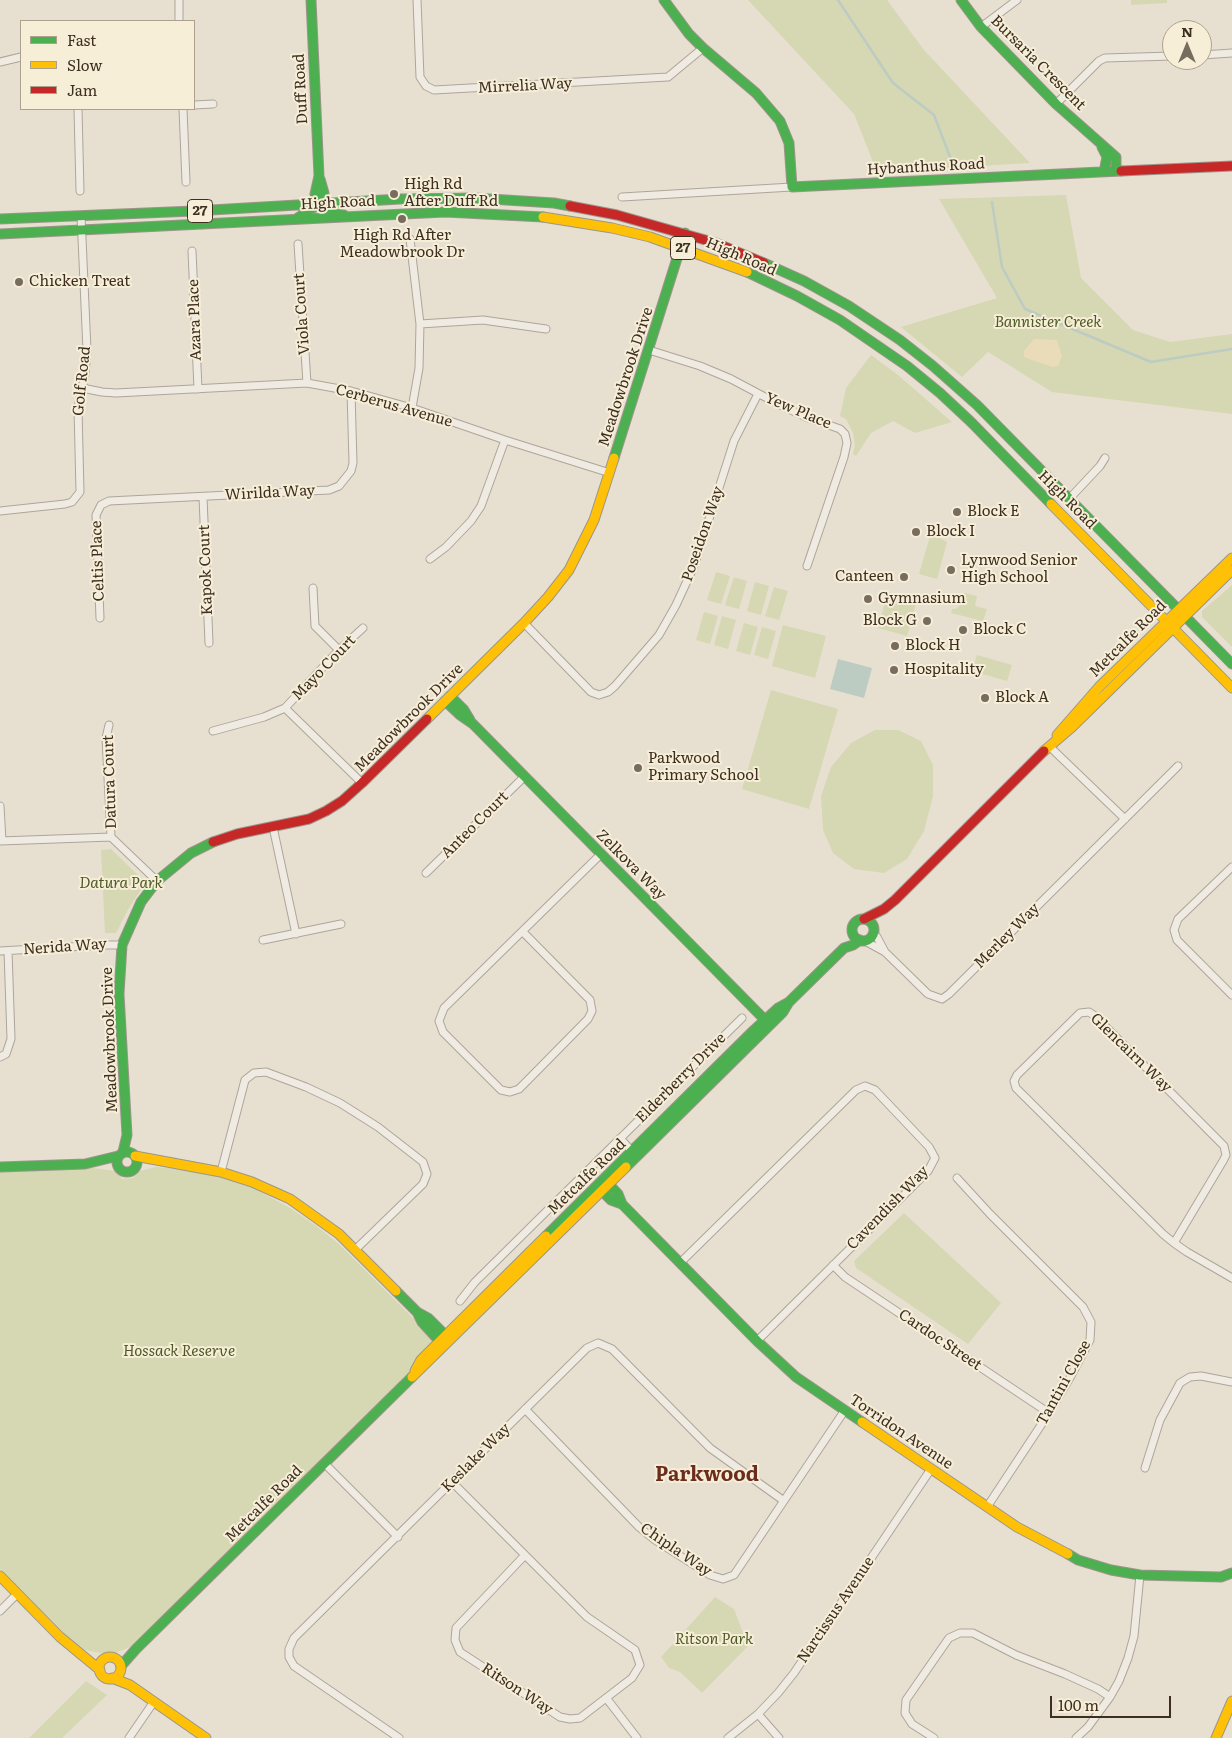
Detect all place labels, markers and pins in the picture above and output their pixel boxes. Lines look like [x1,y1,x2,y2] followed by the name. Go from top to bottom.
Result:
[404,176,498,211] place label: High Rd After Duff Rd
[388,188,400,200] marker: High Rd After Duff Rd
[396,213,408,225] marker: High Rd After Meadowbrook Dr
[339,227,465,262] place label: High Rd After Meadowbrook Dr
[29,273,130,291] place label: Chicken Treat
[13,276,25,288] marker: Chicken Treat
[967,503,1020,521] place label: Block E
[951,506,963,518] marker: Block E
[926,523,975,541] place label: Block I
[910,526,922,538] marker: Block I
[961,552,1077,587] place label: Lynwood Senior High School
[945,564,957,576] marker: Lynwood Senior High School
[835,568,894,586] place label: Canteen
[898,571,910,583] marker: Canteen
[878,590,966,608] place label: Gymnasium
[862,593,874,605] marker: Gymnasium
[863,612,917,630] place label: Block G
[921,615,933,627] marker: Block G
[973,621,1027,639] place label: Block C
[957,624,969,636] marker: Block C
[905,637,961,655] place label: Block H
[889,640,901,652] marker: Block H
[904,661,984,679] place label: Hospitality
[888,664,900,676] marker: Hospitality
[995,689,1049,707] place label: Block A
[979,692,991,704] marker: Block A
[648,750,759,785] place label: Parkwood Primary School
[632,762,644,774] marker: Parkwood Primary School

